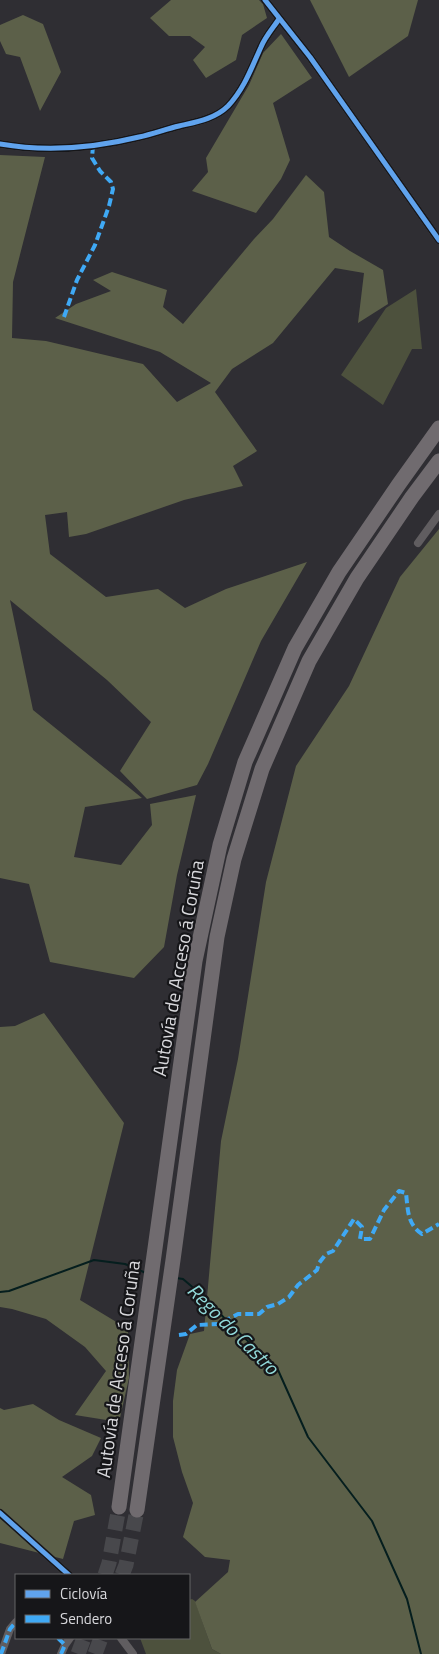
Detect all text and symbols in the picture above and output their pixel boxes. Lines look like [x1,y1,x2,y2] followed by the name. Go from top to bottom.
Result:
[144,857,211,1078] street label: Autovía de Acceso á Coruña
[88,1258,147,1479] street label: Autovía de Acceso á Coruña
[180,1276,287,1383] water label: Rego do Castro
[15,1574,190,1639] legend
[60,1582,108,1605] text: Ciclovía
[60,1607,112,1630] text: Sendero

